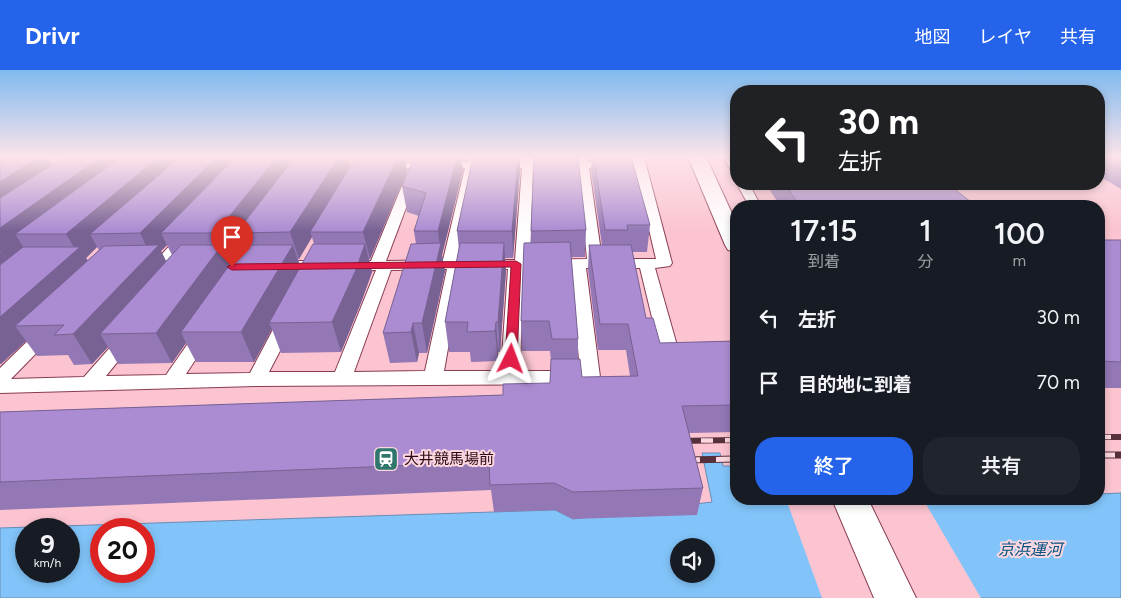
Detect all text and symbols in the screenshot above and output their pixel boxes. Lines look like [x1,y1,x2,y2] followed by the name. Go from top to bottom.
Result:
[25,21,80,50] text: Drivr
[915,26,951,48] text: 地図
[979,26,1032,48] text: レイヤ
[1060,26,1096,48] text: 共有
[838,101,919,143] text: 30 m
[755,105,820,170] icon: left
[838,148,882,175] text: 左折
[790,212,857,249] text: 17:15
[919,212,932,249] text: 1
[994,215,1045,252] text: 100
[211,216,253,267] pin
[218,223,246,251] icon: arrive
[1012,251,1026,270] text: m
[808,252,840,271] text: 到着
[918,252,934,271] text: 分
[755,304,783,332] icon: left
[1037,306,1080,329] text: 30 m
[798,308,836,331] text: 左折
[484,332,536,384] position arrow
[755,369,783,397] icon: arrive
[1037,371,1080,394] text: 70 m
[798,373,912,396] text: 目的地に到着
[755,437,913,495] button: 終了
[923,437,1080,495] button: 共有
[373,446,399,472] station icon: 大井競馬場前
[404,450,494,468] place label: 大井競馬場前
[90,518,155,583] speed limit sign: 20
[40,529,55,559] text: 9
[670,538,715,583] map controls
[670,538,715,583] button: sound
[998,540,1065,559] water label: 京浜運河
[34,556,61,570] text: km/h

